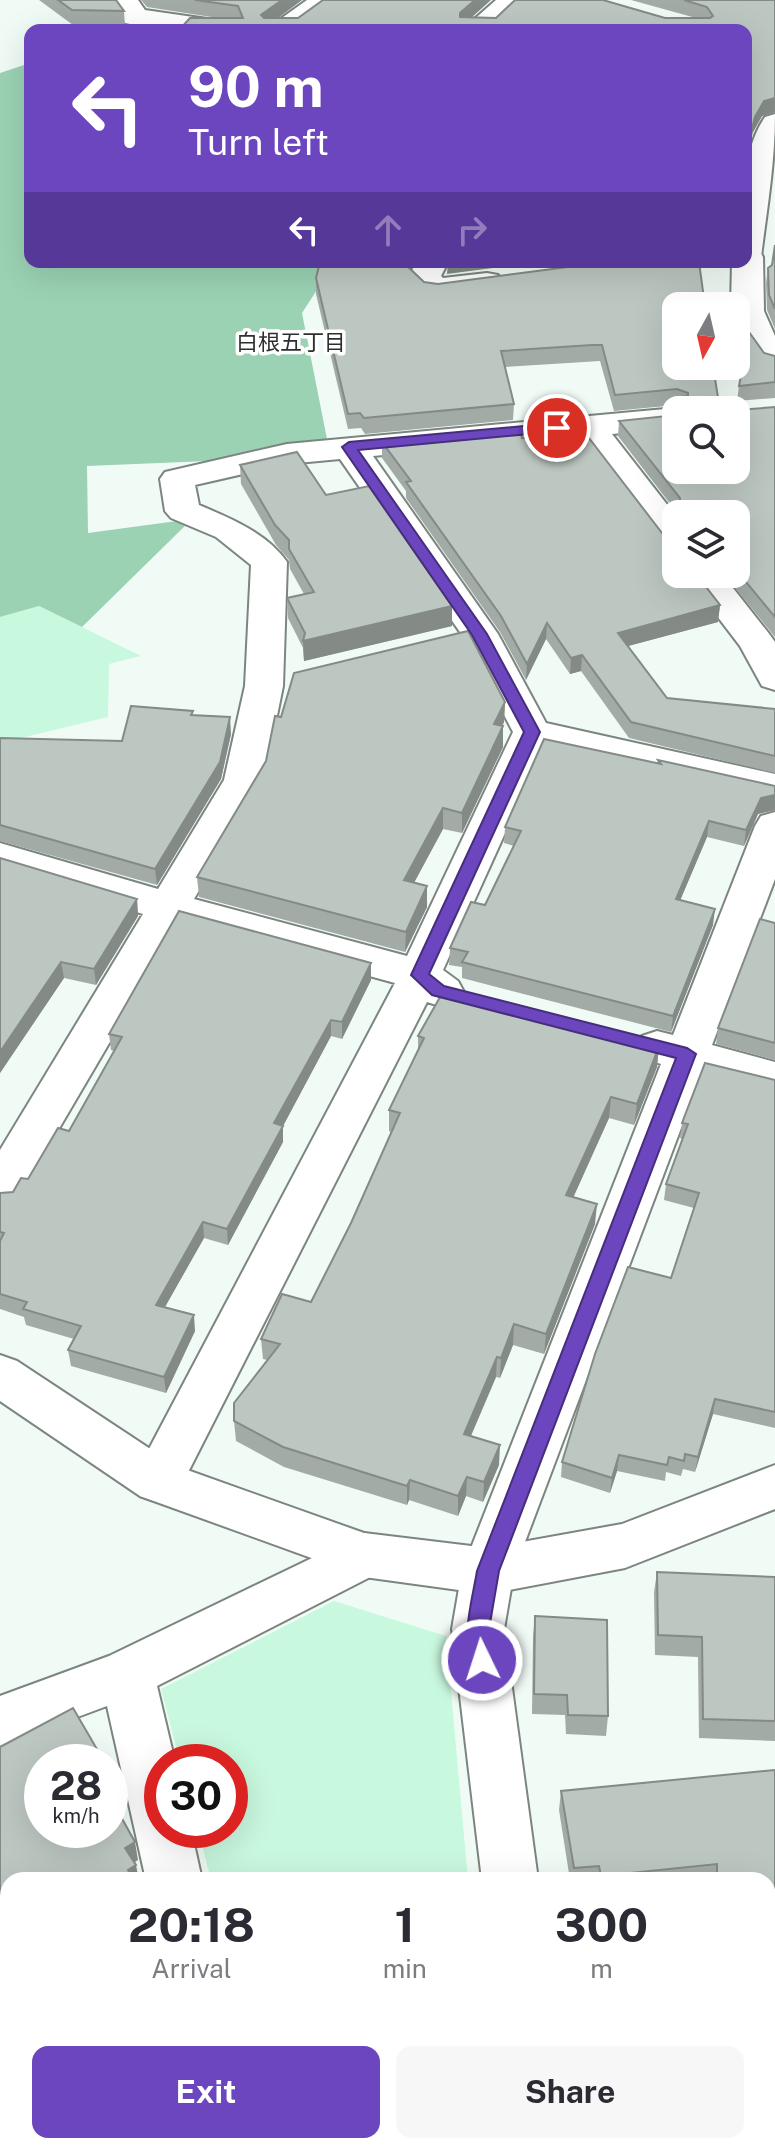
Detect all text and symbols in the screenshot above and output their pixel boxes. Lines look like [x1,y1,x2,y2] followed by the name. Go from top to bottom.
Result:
[188,54,324,120] text: 90 m
[56,56,160,160] icon: left
[188,121,329,163] text: Turn left
[282,208,326,252] icon: left
[366,208,410,252] icon: ahead
[450,208,494,252] icon: right
[662,292,750,380] north arrow
[662,292,750,588] map controls
[236,329,346,355] district label: 白根五丁目
[523,394,591,462] pin
[662,396,750,484] button: search
[535,406,579,450] icon: arrive
[662,500,750,588] button: layers
[440,1618,524,1702] position arrow
[144,1744,248,1848] speed limit sign: 30
[50,1762,102,1809] text: 28
[52,1804,100,1828] text: km/h
[128,1896,255,1953] text: 20:18
[395,1896,415,1953] text: 1
[555,1896,648,1953] text: 300
[151,1953,232,1984] text: Arrival
[383,1953,427,1984] text: min
[590,1953,613,1984] text: m
[32,2046,380,2138] button: Exit
[396,2046,744,2138] button: Share

